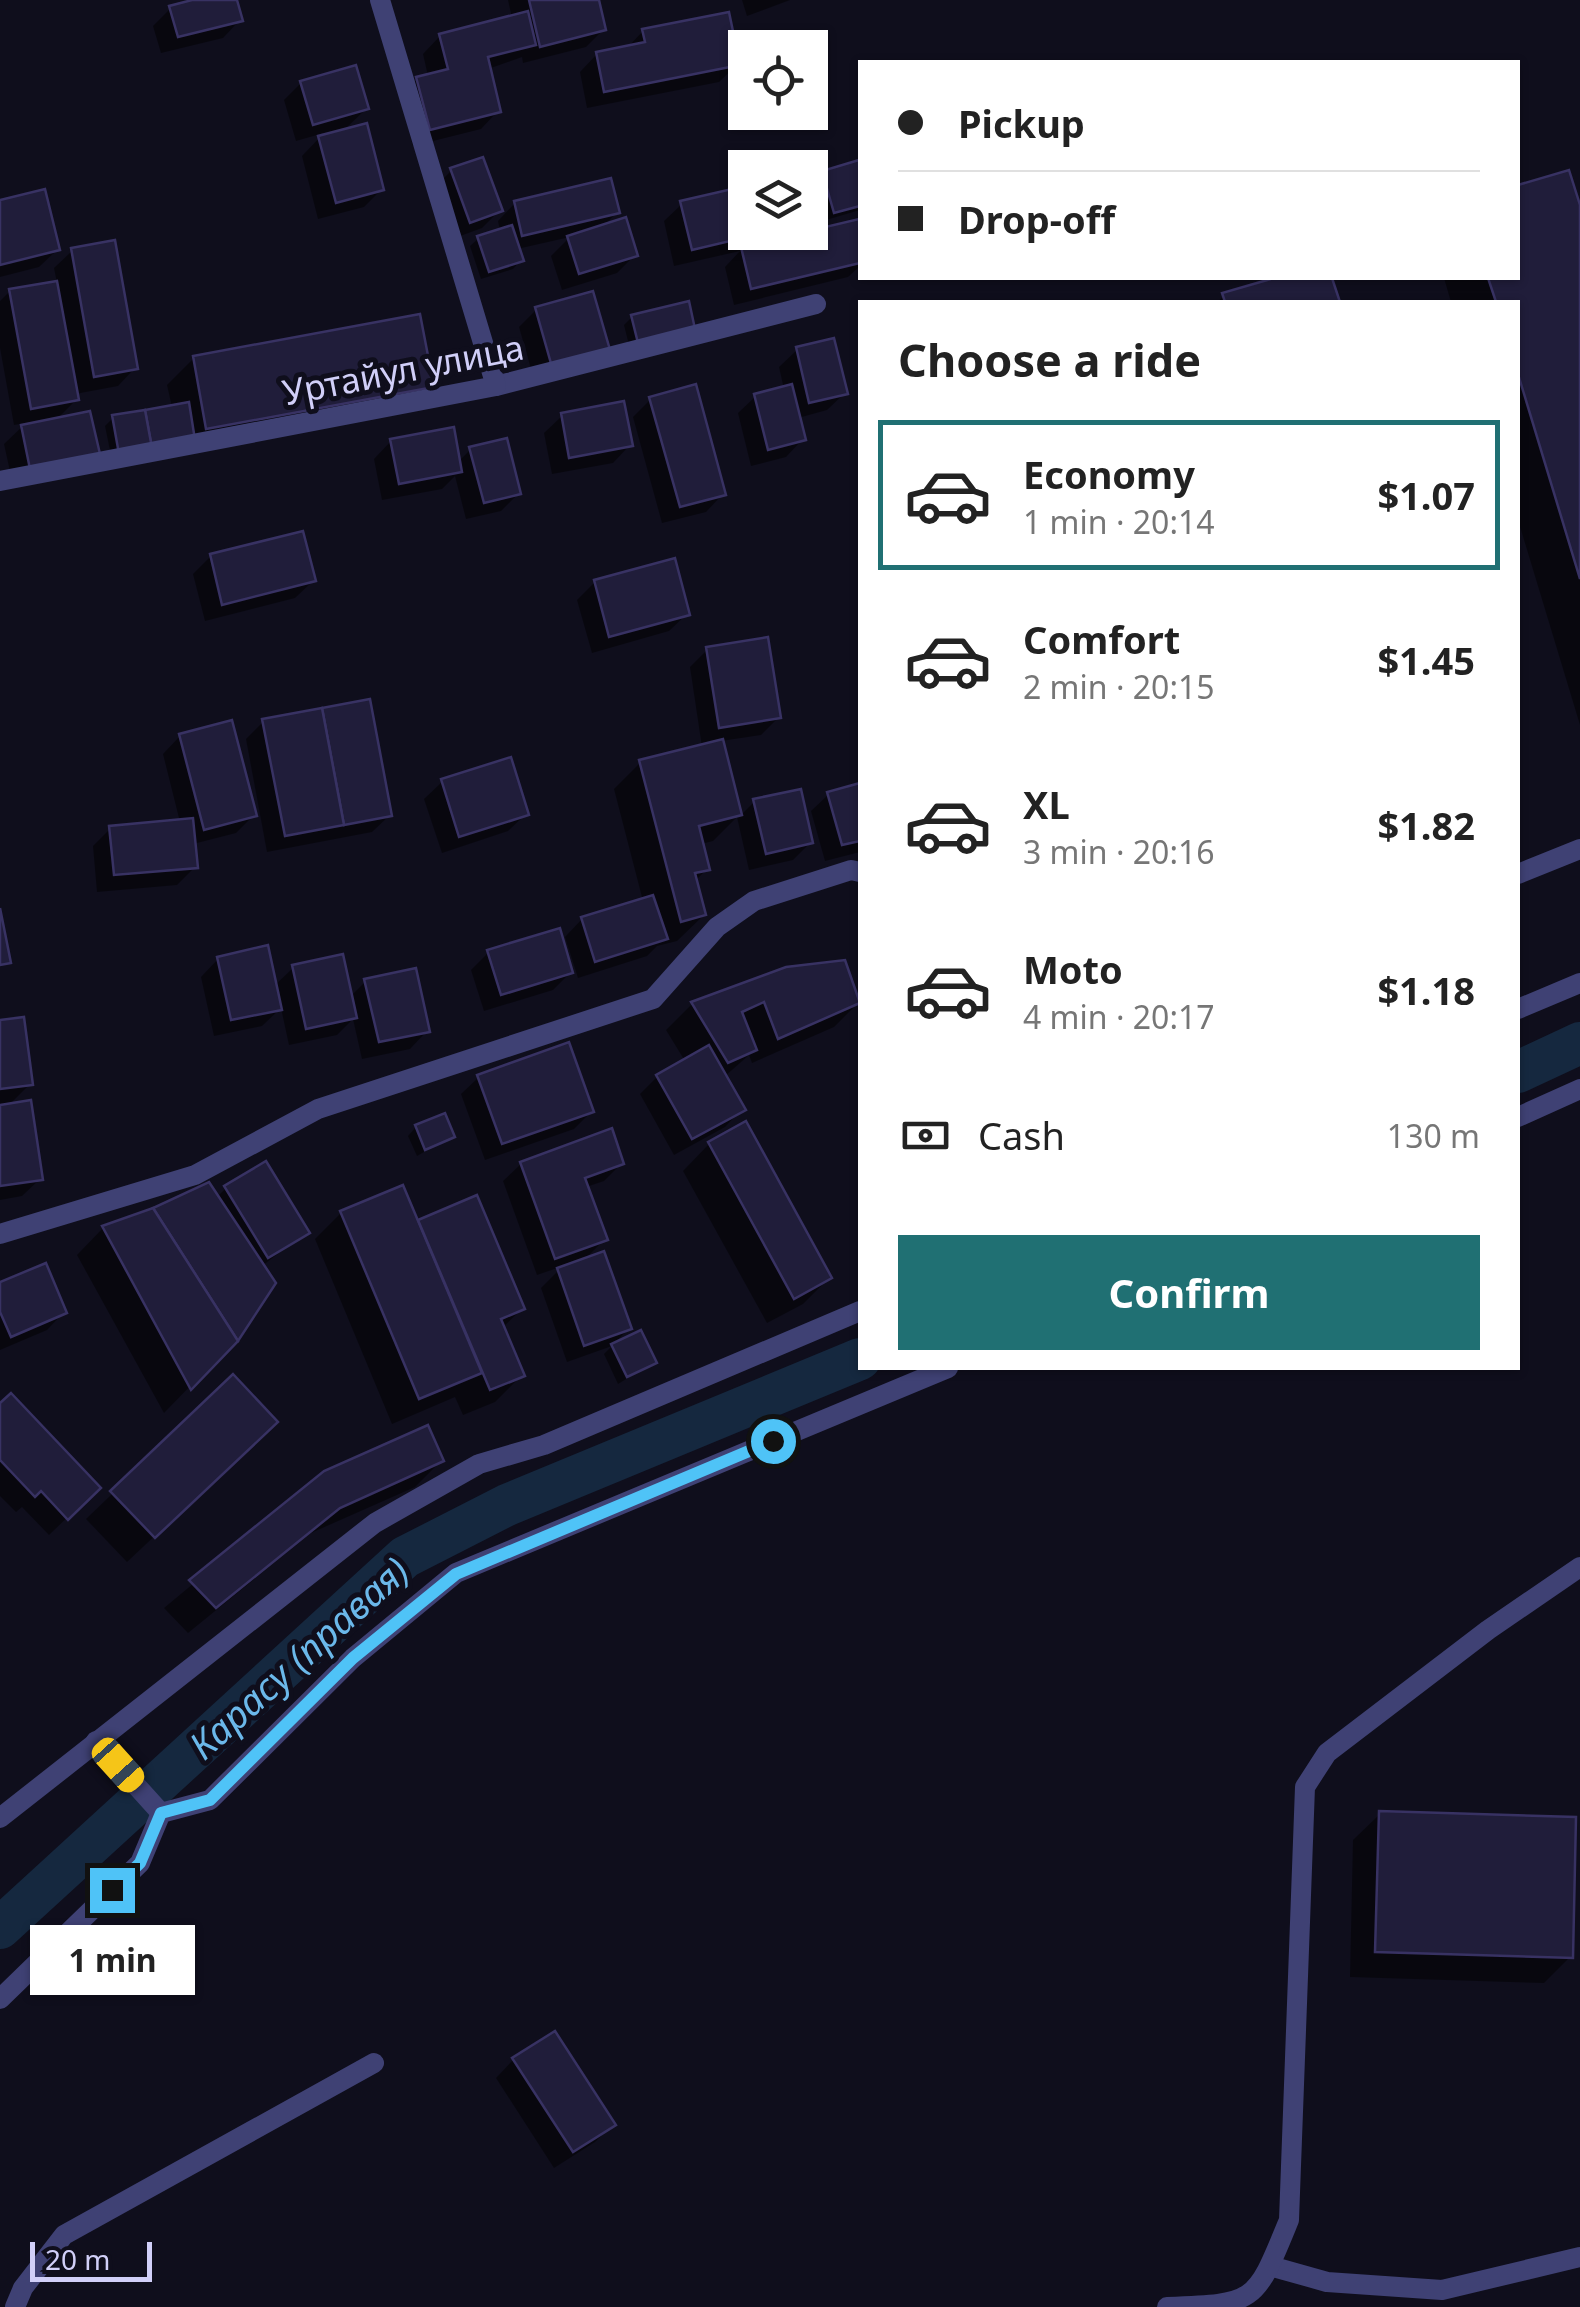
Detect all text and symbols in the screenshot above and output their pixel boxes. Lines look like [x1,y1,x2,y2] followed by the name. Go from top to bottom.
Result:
[728,30,828,250] map controls
[728,30,828,130] button: locate
[958,97,1085,149] text: Pickup
[728,150,828,250] button: layers
[958,193,1115,245] text: Drop-off
[278,323,528,415] street label: Уртайул улица
[898,329,1201,390] text: Choose a ride
[1023,448,1195,500] text: Economy
[903,450,993,540] icon: car
[1377,469,1475,521] text: $1.07
[1023,500,1215,543] text: 1 min · 20:14
[1023,613,1180,665] text: Comfort
[903,615,993,705] icon: car
[1377,634,1475,686] text: $1.45
[1023,665,1215,708] text: 2 min · 20:15
[1023,778,1070,830] text: XL
[903,780,993,870] icon: car
[1377,799,1475,851] text: $1.82
[1023,830,1215,873] text: 3 min · 20:16
[1023,943,1123,995] text: Moto
[903,945,993,1035] icon: car
[1377,964,1475,1016] text: $1.18
[1023,995,1215,1038] text: 4 min · 20:17
[898,1108,953,1163] icon: cash
[978,1109,1065,1161] text: Cash
[1387,1114,1480,1157] text: 130 m
[898,1235,1480,1350] button: Confirm
[751,1419,796,1464] route start
[177,1544,419,1770] water label: Карасу (правая)
[87,1733,149,1797] car
[90,1868,135,1913] route end
[29,1925,194,1995] callout: 1 min
[68,1938,157,1981] text: 1 min
[30,2237,152,2282] scale bar
[45,2240,111,2278] text: 20 m

